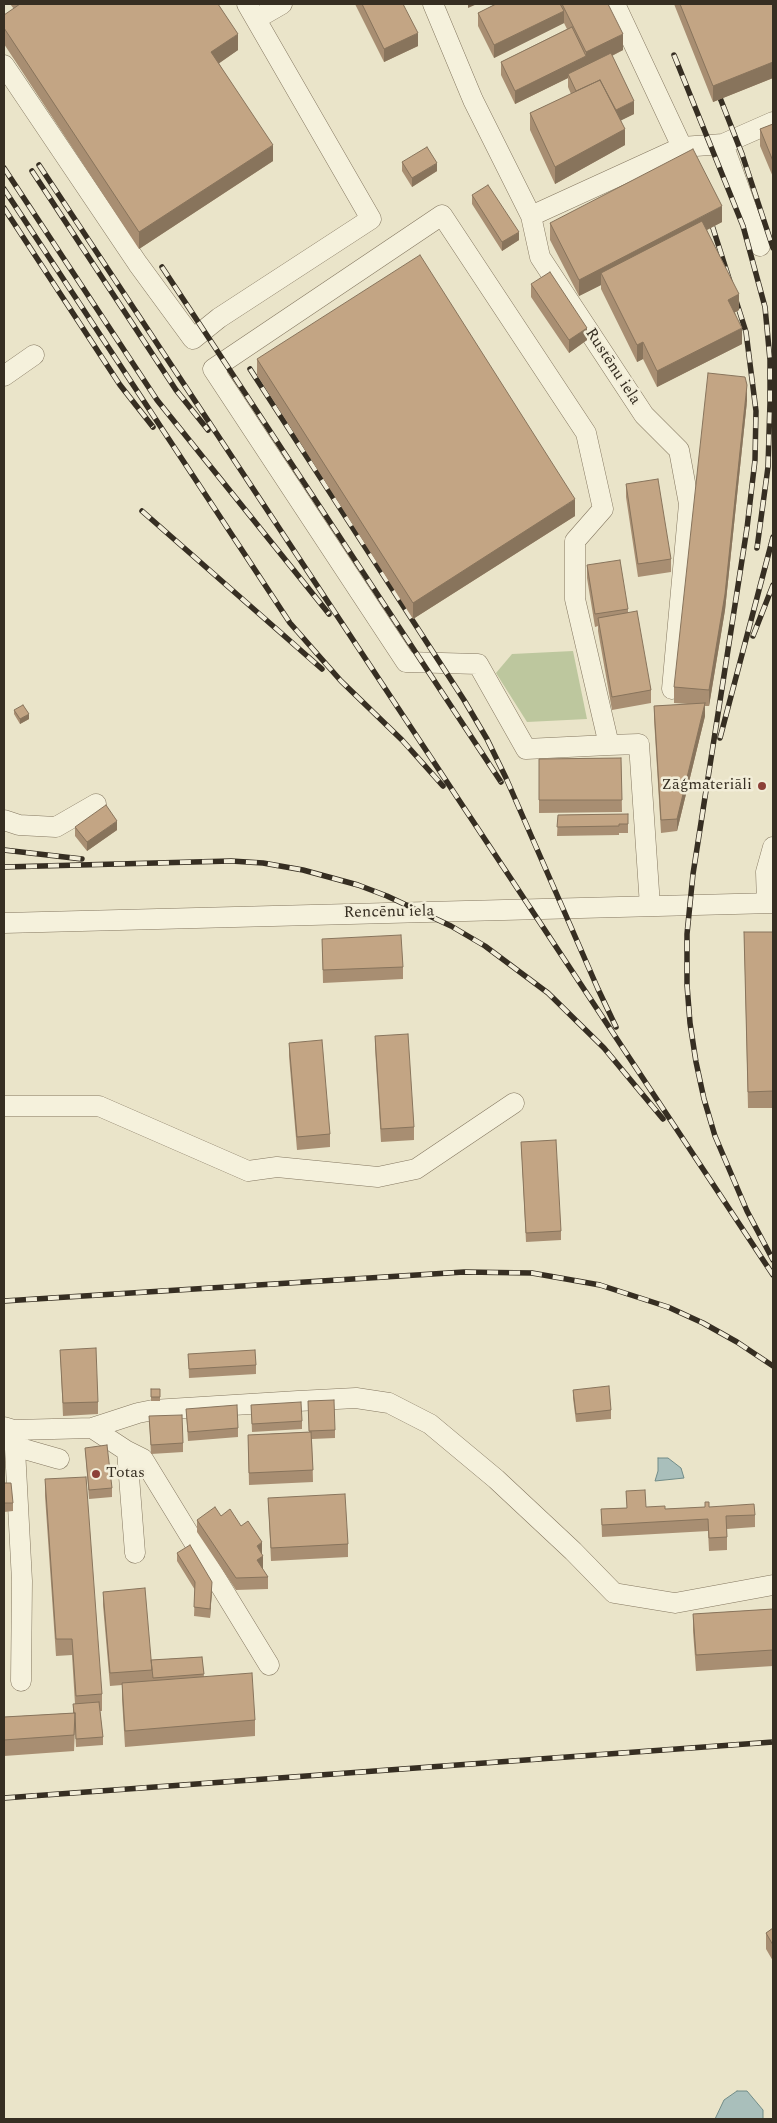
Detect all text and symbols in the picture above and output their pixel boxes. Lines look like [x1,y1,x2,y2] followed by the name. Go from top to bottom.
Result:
[580,325,644,409] street label: Rustēnu iela
[662,776,752,796] place label: Zāģmateriāli
[756,780,768,792] marker: Zāģmateriāli
[344,903,434,923] street label: Rencēnu iela
[106,1464,145,1484] place label: Totas
[90,1468,102,1480] marker: Totas

